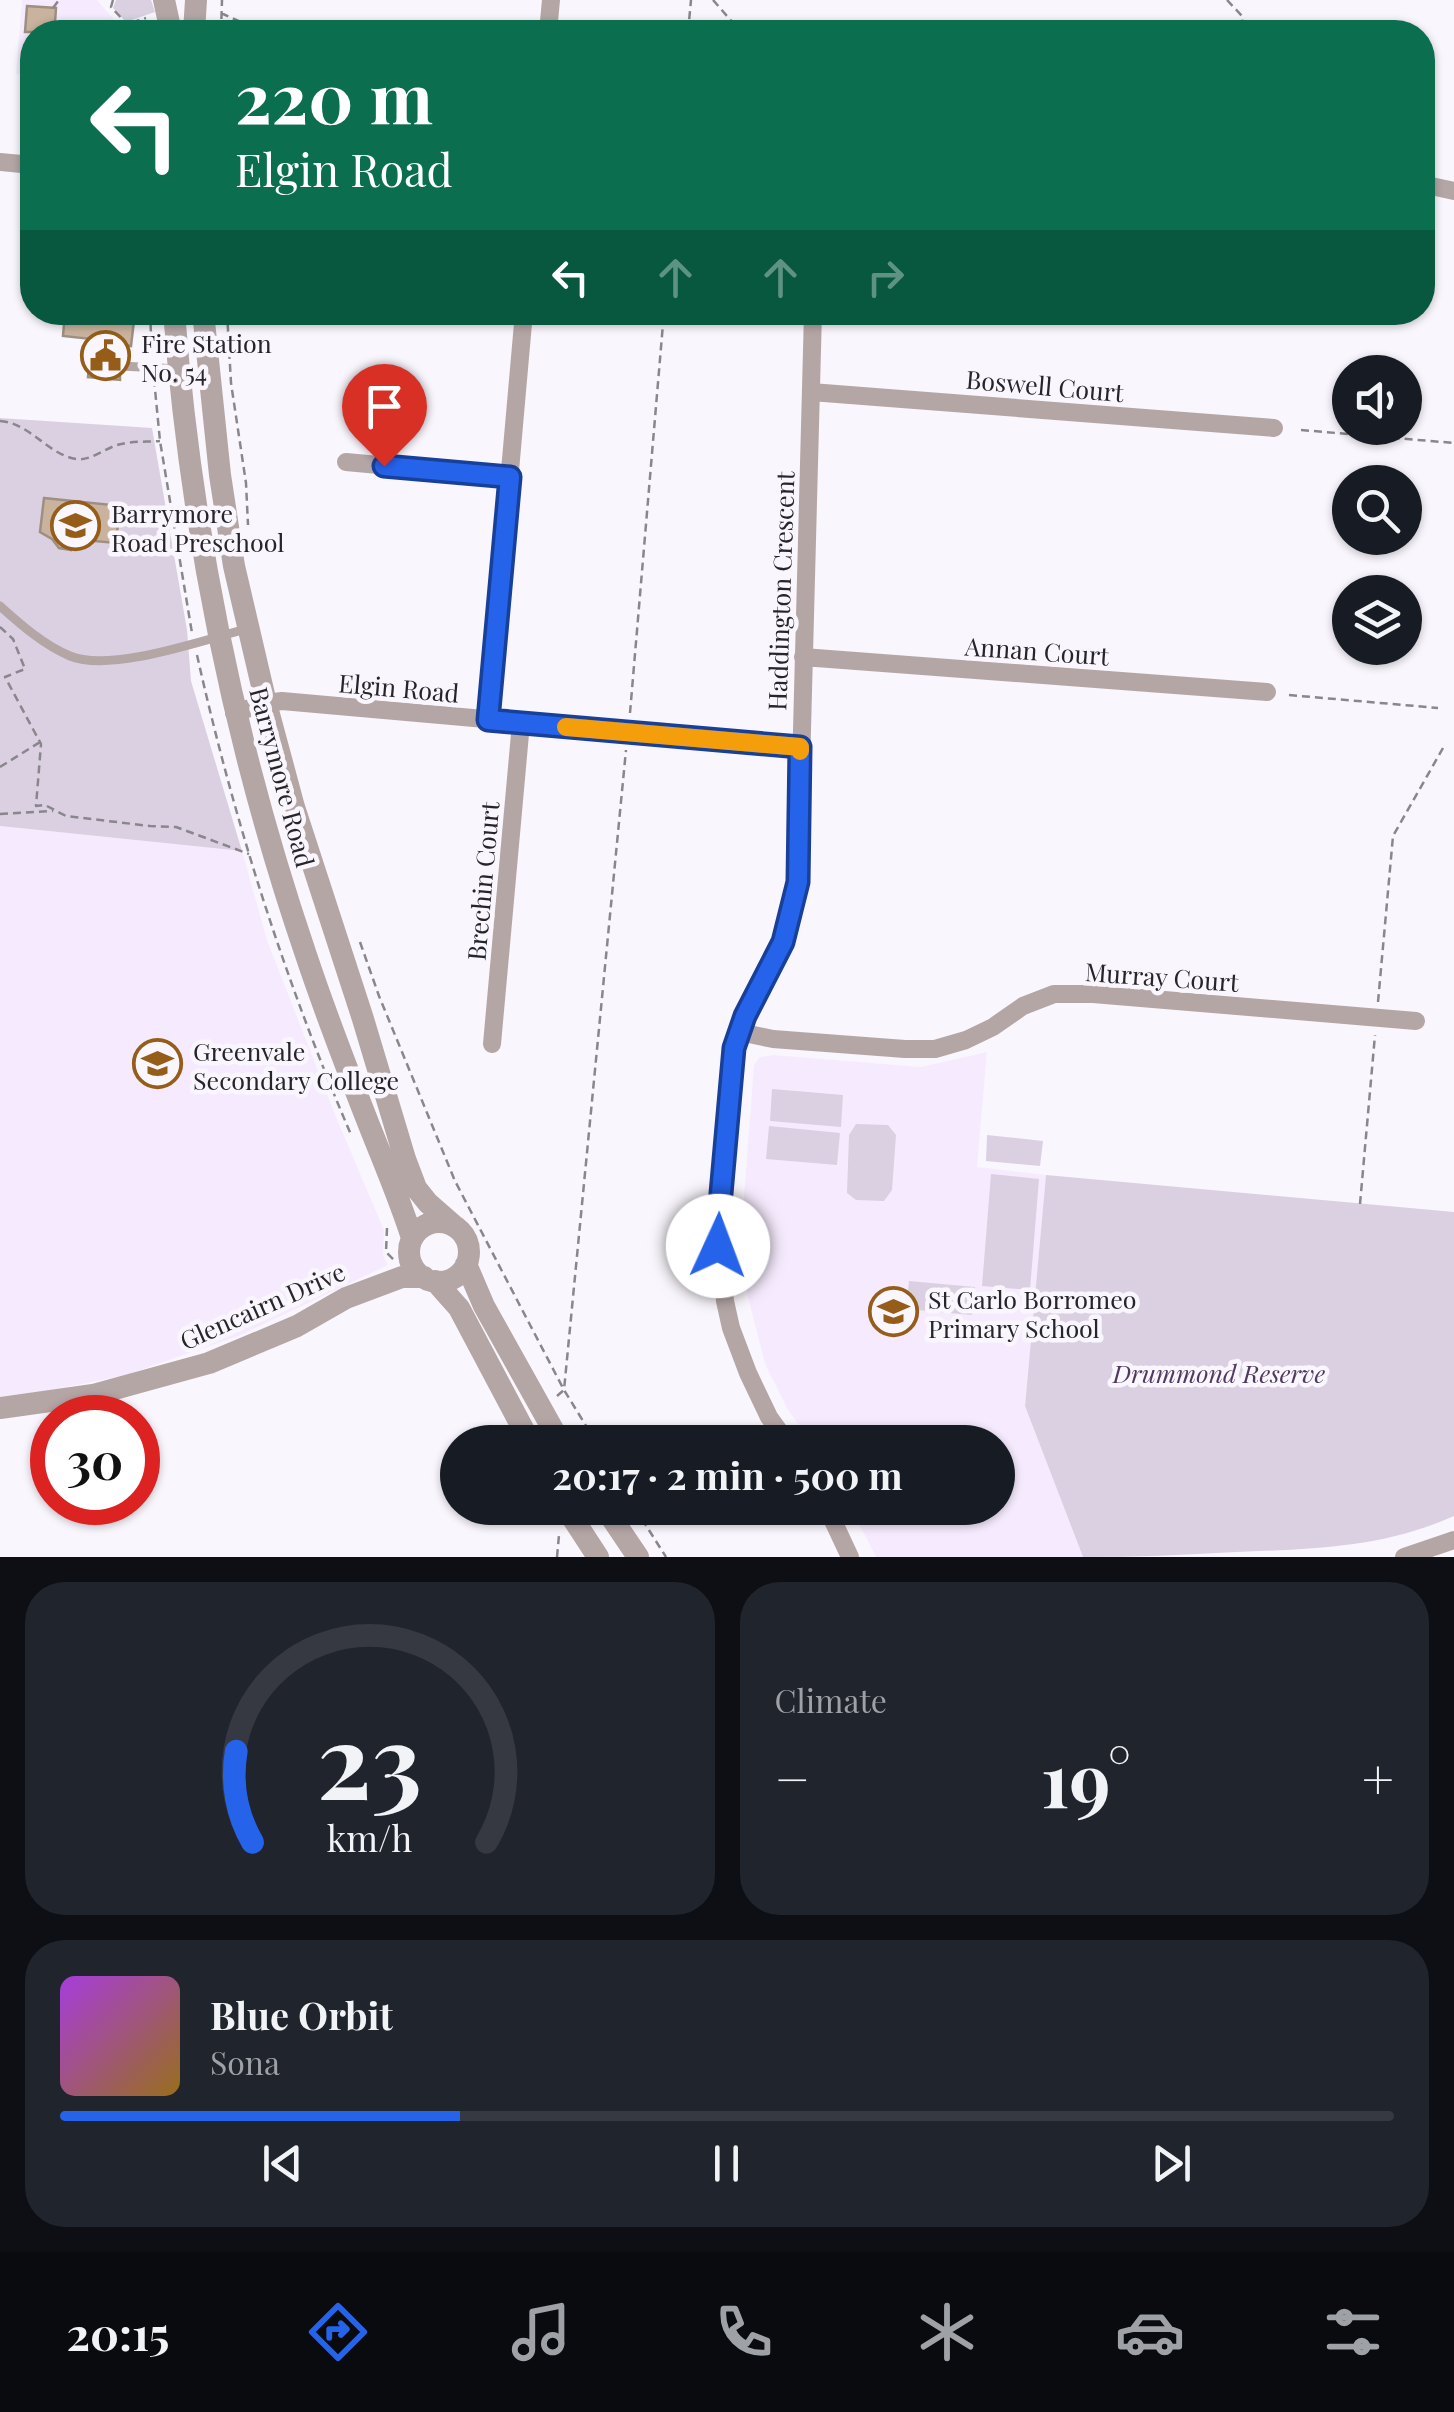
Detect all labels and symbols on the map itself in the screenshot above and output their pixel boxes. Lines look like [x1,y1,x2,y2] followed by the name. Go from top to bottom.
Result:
[141,326,272,388] place label: Fire Station No. 54
[80,330,132,382] public building icon: Fire Station No. 54
[965,362,1126,408] street label: Boswell Court
[342,364,427,467] pin
[759,470,801,711] street label: Haddington Crescent
[111,496,284,558] place label: Barrymore Road Preschool
[50,500,102,552] school or university icon: Barrymore Road Preschool
[963,628,1111,672] street label: Annan Court
[337,665,461,709] street label: Elgin Road
[243,683,323,871] street label: Barrymore Road
[459,799,505,962] street label: Brechin Court
[1084,954,1241,998] street label: Murray Court
[193,1034,399,1096] place label: Greenvale Secondary College
[132,1038,184,1090] school or university icon: Greenvale Secondary College
[666,1194,770,1298] position arrow
[174,1254,350,1356] street label: Glencairn Drive
[928,1282,1137,1344] place label: St Carlo Borromeo Primary School
[867,1286,919,1338] school or university icon: St Carlo Borromeo Primary School
[1112,1356,1325,1389] park label: Drummond Reserve
[30,1395,160,1525] speed limit sign: 30

